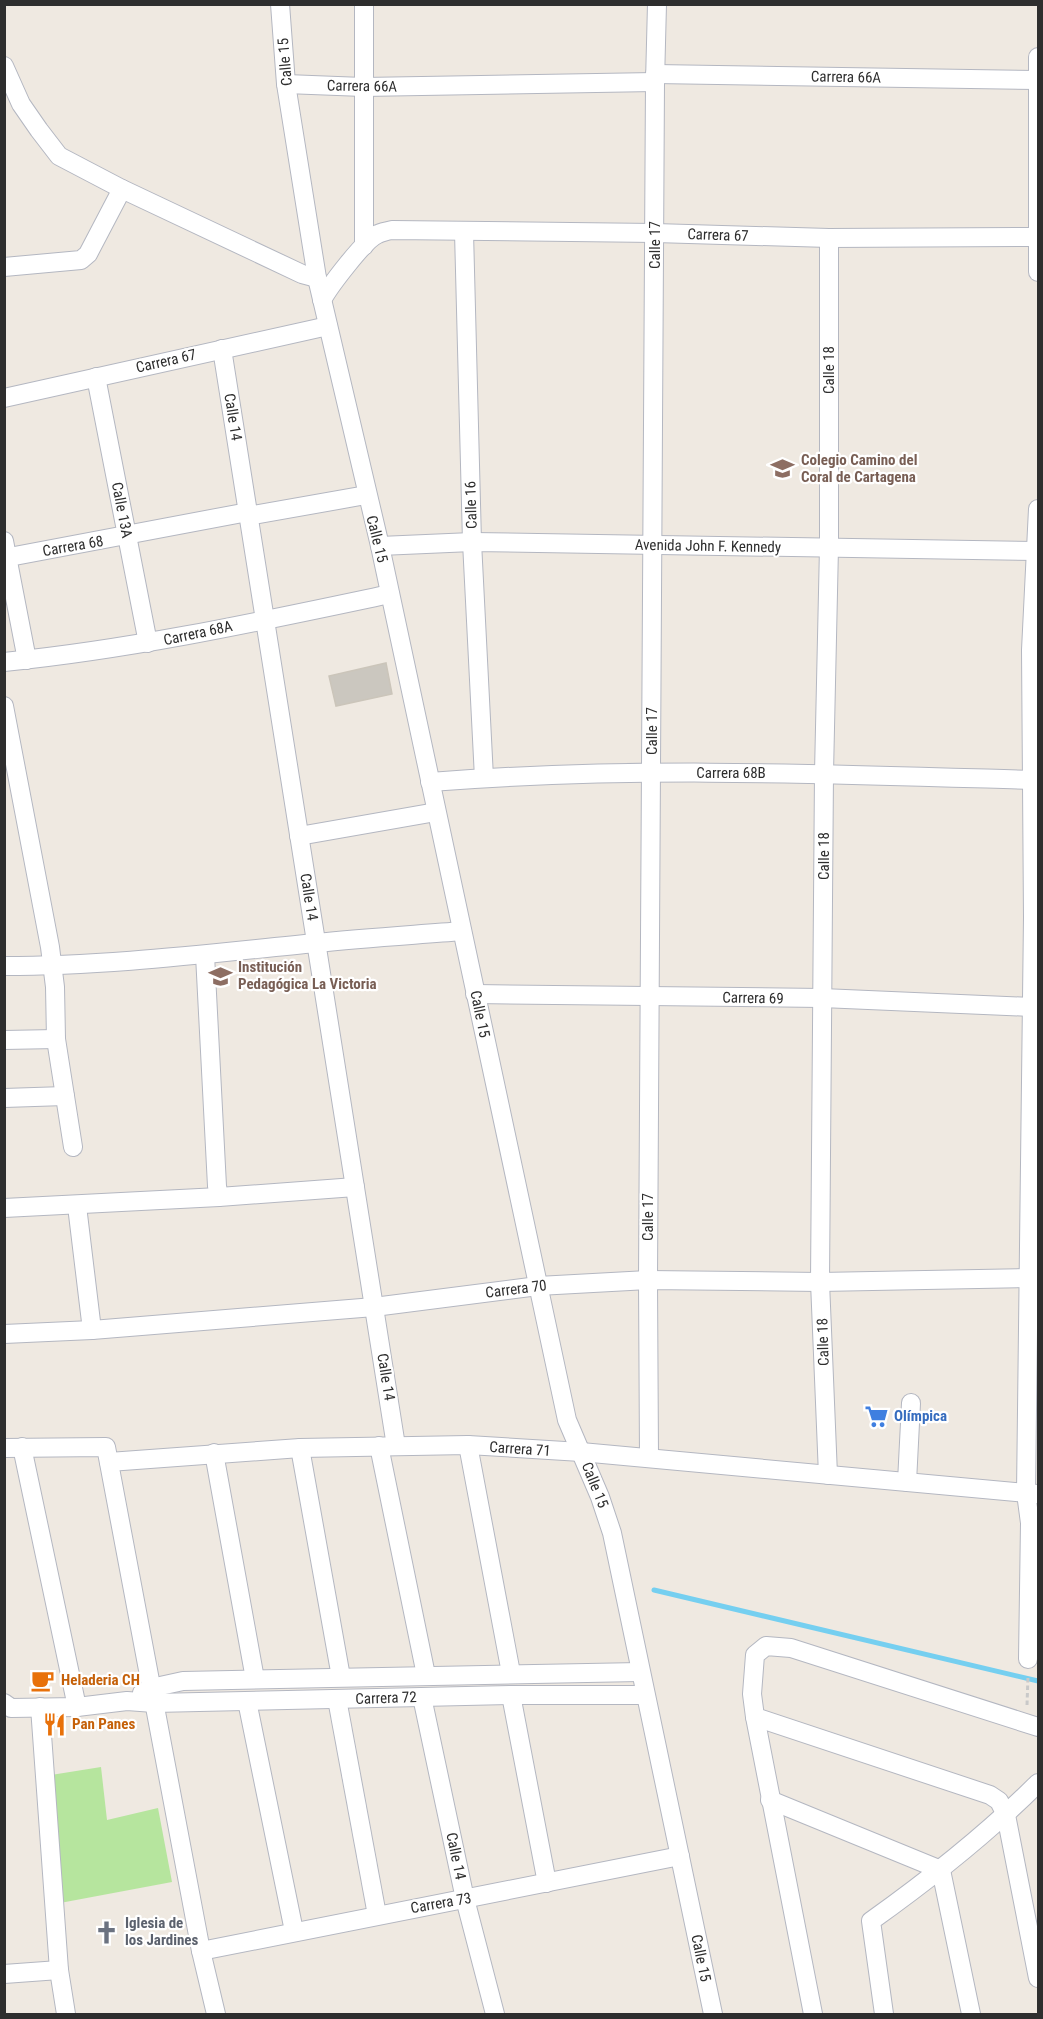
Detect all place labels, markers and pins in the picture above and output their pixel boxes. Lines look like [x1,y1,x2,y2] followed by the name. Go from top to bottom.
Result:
[801,451,917,486] place label: Colegio Camino del Coral de Cartagena
[770,456,796,482] school or university icon: Colegio Camino del Coral de Cartagena
[238,958,377,993] place label: Institución Pedagógica La Victoria
[207,963,233,989] school or university icon: Institución Pedagógica La Victoria
[863,1403,889,1429] supermarket icon: Olímpica
[894,1407,947,1425] place label: Olímpica
[30,1667,56,1693] cafe icon: Heladeria CH
[61,1671,140,1689] place label: Heladeria CH
[41,1711,67,1737] restaurant icon: Pan Panes
[72,1715,135,1733] place label: Pan Panes
[125,1914,199,1949] place label: Iglesia de los Jardines
[94,1919,120,1945] church icon: Iglesia de los Jardines

